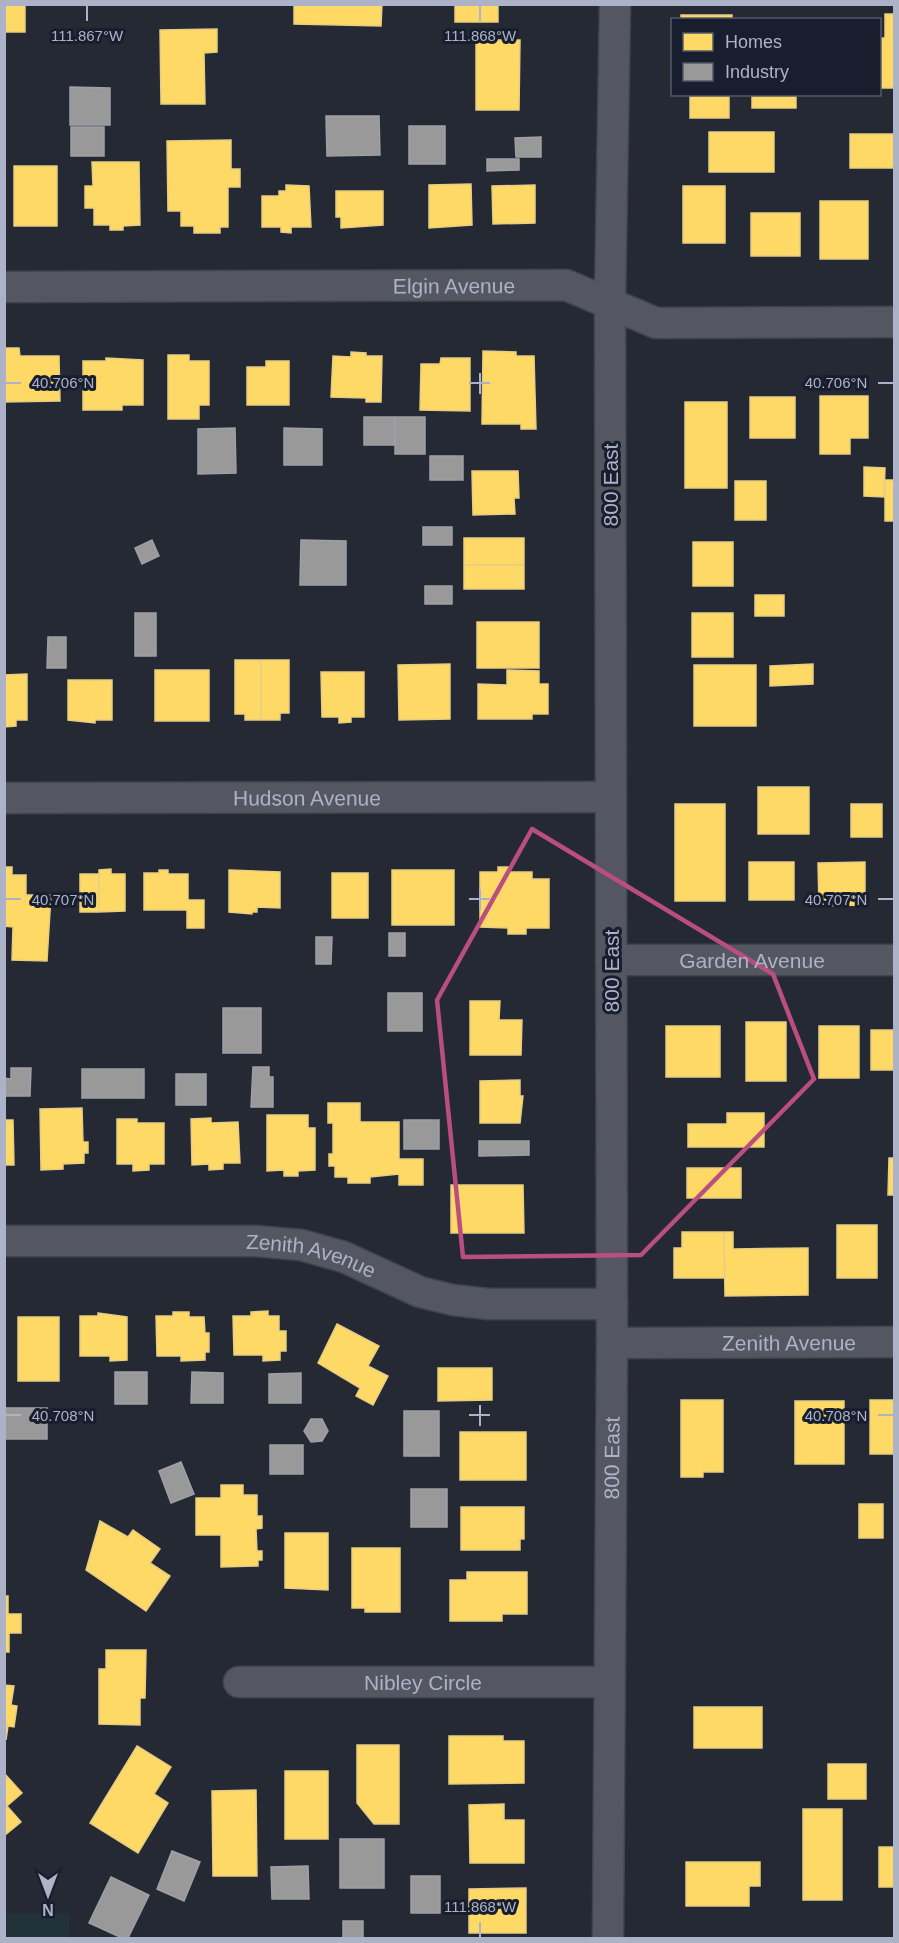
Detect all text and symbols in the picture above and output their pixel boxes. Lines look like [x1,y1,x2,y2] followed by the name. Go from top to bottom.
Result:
[671,18,881,96] legend
[51,27,124,44] text: 111.867°W
[444,27,517,44] text: 111.868°W
[725,32,782,52] text: Homes
[725,62,789,82] text: Industry
[393,274,515,297] street label: Elgin Avenue
[32,374,94,391] text: 40.706°N
[805,374,867,391] text: 40.706°N
[599,443,622,526] street label: 800 East
[233,786,381,809] street label: Hudson Avenue
[32,891,94,908] text: 40.707°N
[805,891,867,908] text: 40.707°N
[600,929,623,1012] street label: 800 East
[679,949,825,972] street label: Garden Avenue
[246,1230,380,1282] street label: Zenith Avenue
[722,1331,856,1354] street label: Zenith Avenue
[32,1407,94,1424] text: 40.708°N
[805,1407,867,1424] text: 40.708°N
[599,1416,623,1500] street label: 800 East
[364,1671,482,1694] street label: Nibley Circle
[18,1865,78,1925] north arrow
[444,1898,517,1915] text: 111.868°W
[42,1901,54,1918] text: N

